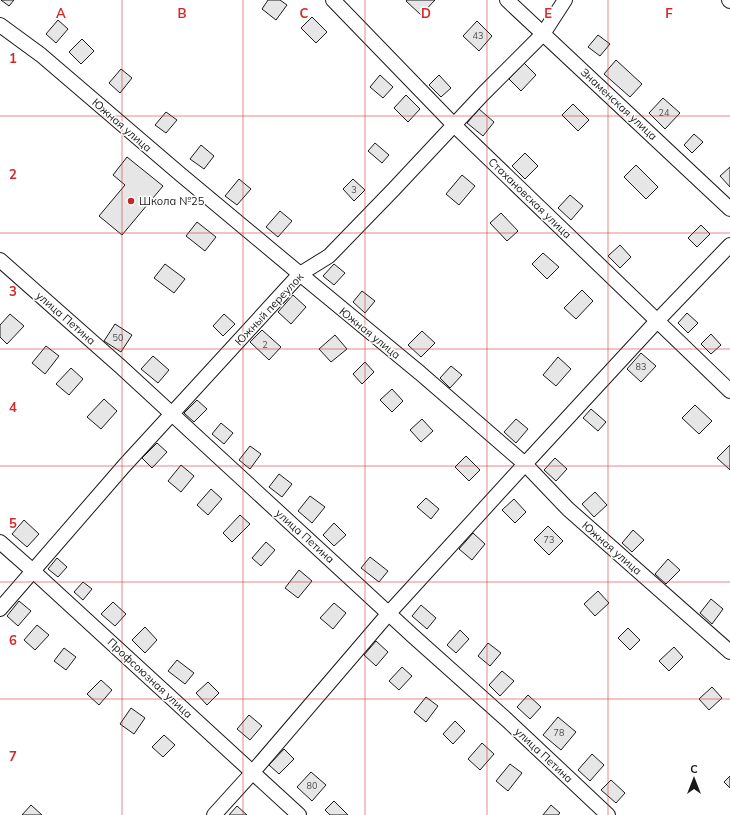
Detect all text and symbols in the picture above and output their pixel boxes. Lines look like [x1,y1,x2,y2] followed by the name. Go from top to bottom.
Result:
[56,5,66,21] text: A
[178,5,187,21] text: B
[300,5,309,21] text: C
[421,5,431,21] text: D
[544,5,552,21] text: E
[665,5,673,21] text: F
[473,30,483,41] house number: 43
[9,50,17,66] text: 1
[578,65,660,143] street label: Знаменская улица
[89,95,155,155] street label: Южная улица
[659,107,670,118] house number: 24
[486,155,574,241] street label: Стахановская улица
[9,166,17,182] text: 2
[351,184,357,195] house number: 3
[139,194,205,208] place label: Школа №25
[126,196,136,206] marker: Школа №25
[232,270,306,348] street label: Южный переулок
[9,283,17,299] text: 3
[33,288,99,348] street label: улица Петина
[337,304,403,362] street label: Южная улица
[113,332,123,343] house number: 50
[262,339,268,350] house number: 2
[636,361,646,372] house number: 83
[9,399,17,415] text: 4
[273,506,337,566] street label: улица Петина
[9,515,17,531] text: 5
[579,518,645,578] street label: Южная улица
[544,534,554,545] house number: 73
[9,632,17,648] text: 6
[105,635,195,721] street label: Профсоюзная улица
[512,725,576,785] street label: улица Петина
[554,727,564,738] house number: 78
[9,748,17,764] text: 7
[674,759,714,799] north arrow
[690,762,698,776] text: С
[307,780,317,791] house number: 80

